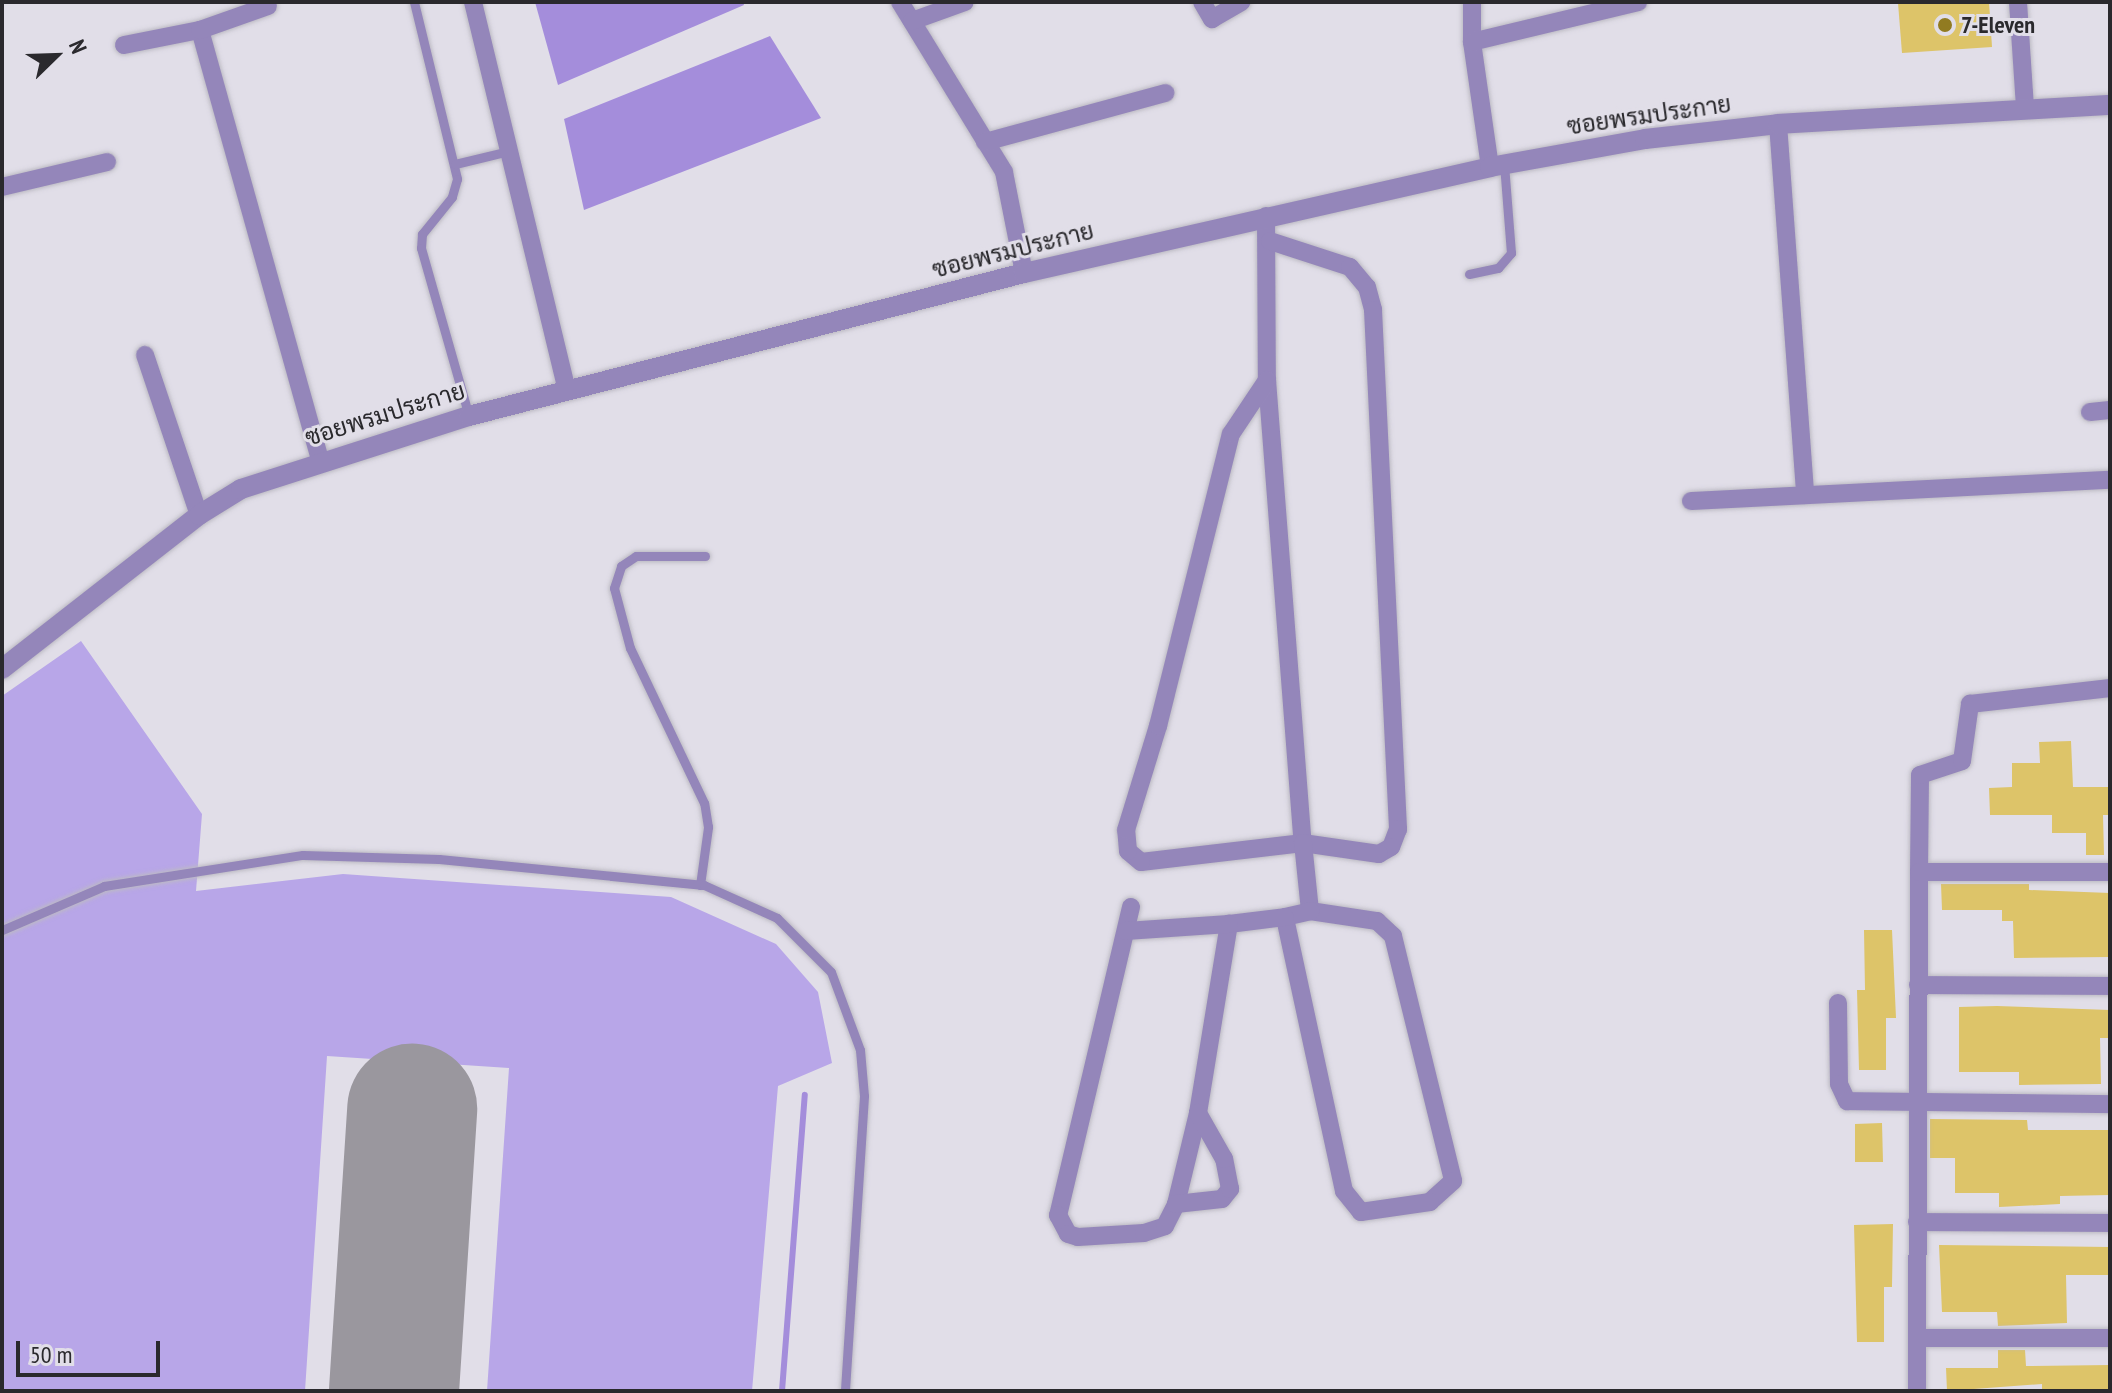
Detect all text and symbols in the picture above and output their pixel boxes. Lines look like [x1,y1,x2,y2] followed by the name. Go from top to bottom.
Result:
[1961,11,2035,39] place label: 7-Eleven
[16,16,96,96] north arrow
[1936,16,1954,34] marker: 7-Eleven
[63,36,93,58] text: N
[1565,89,1733,141] street label: ซอยพรมประกาย
[929,216,1097,284] street label: ซอยพรมประกาย
[302,376,468,452] street label: ซอยพรมประกาย
[20,1325,164,1375] scale bar
[30,1339,72,1370] text: 50 m

